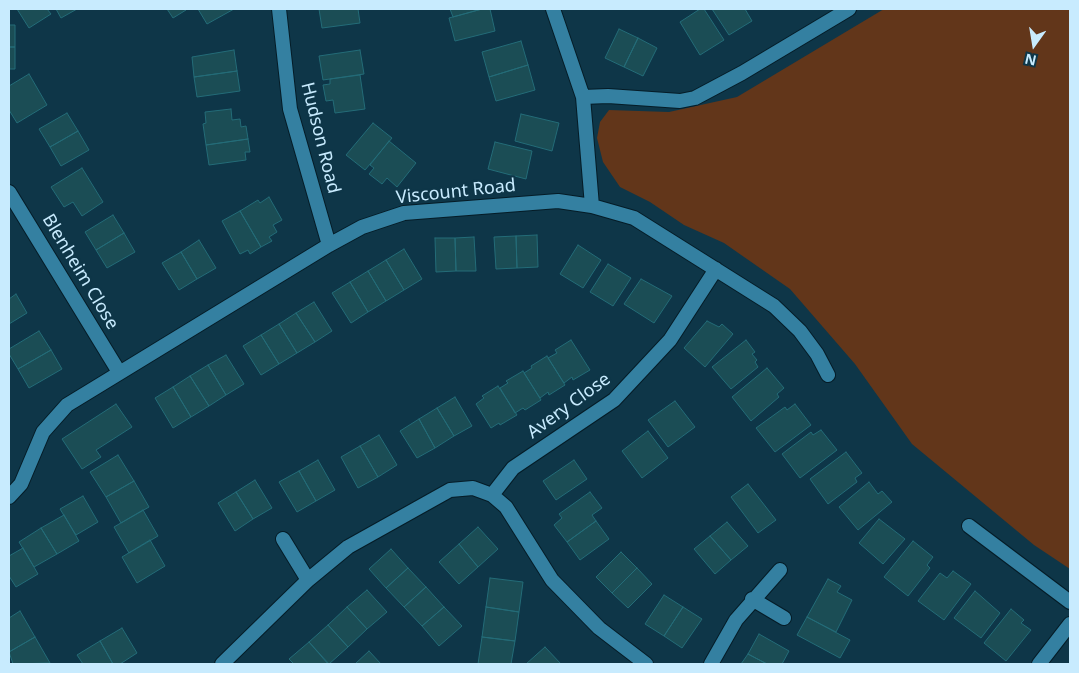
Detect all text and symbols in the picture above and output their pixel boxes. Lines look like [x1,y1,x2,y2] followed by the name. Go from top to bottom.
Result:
[1009,20,1059,70] north arrow
[1023,50,1038,71] text: N
[296,80,344,196] street label: Hudson Road
[395,175,517,209] street label: Viscount Road
[37,210,123,334] street label: Blenheim Close
[523,369,615,443] street label: Avery Close

